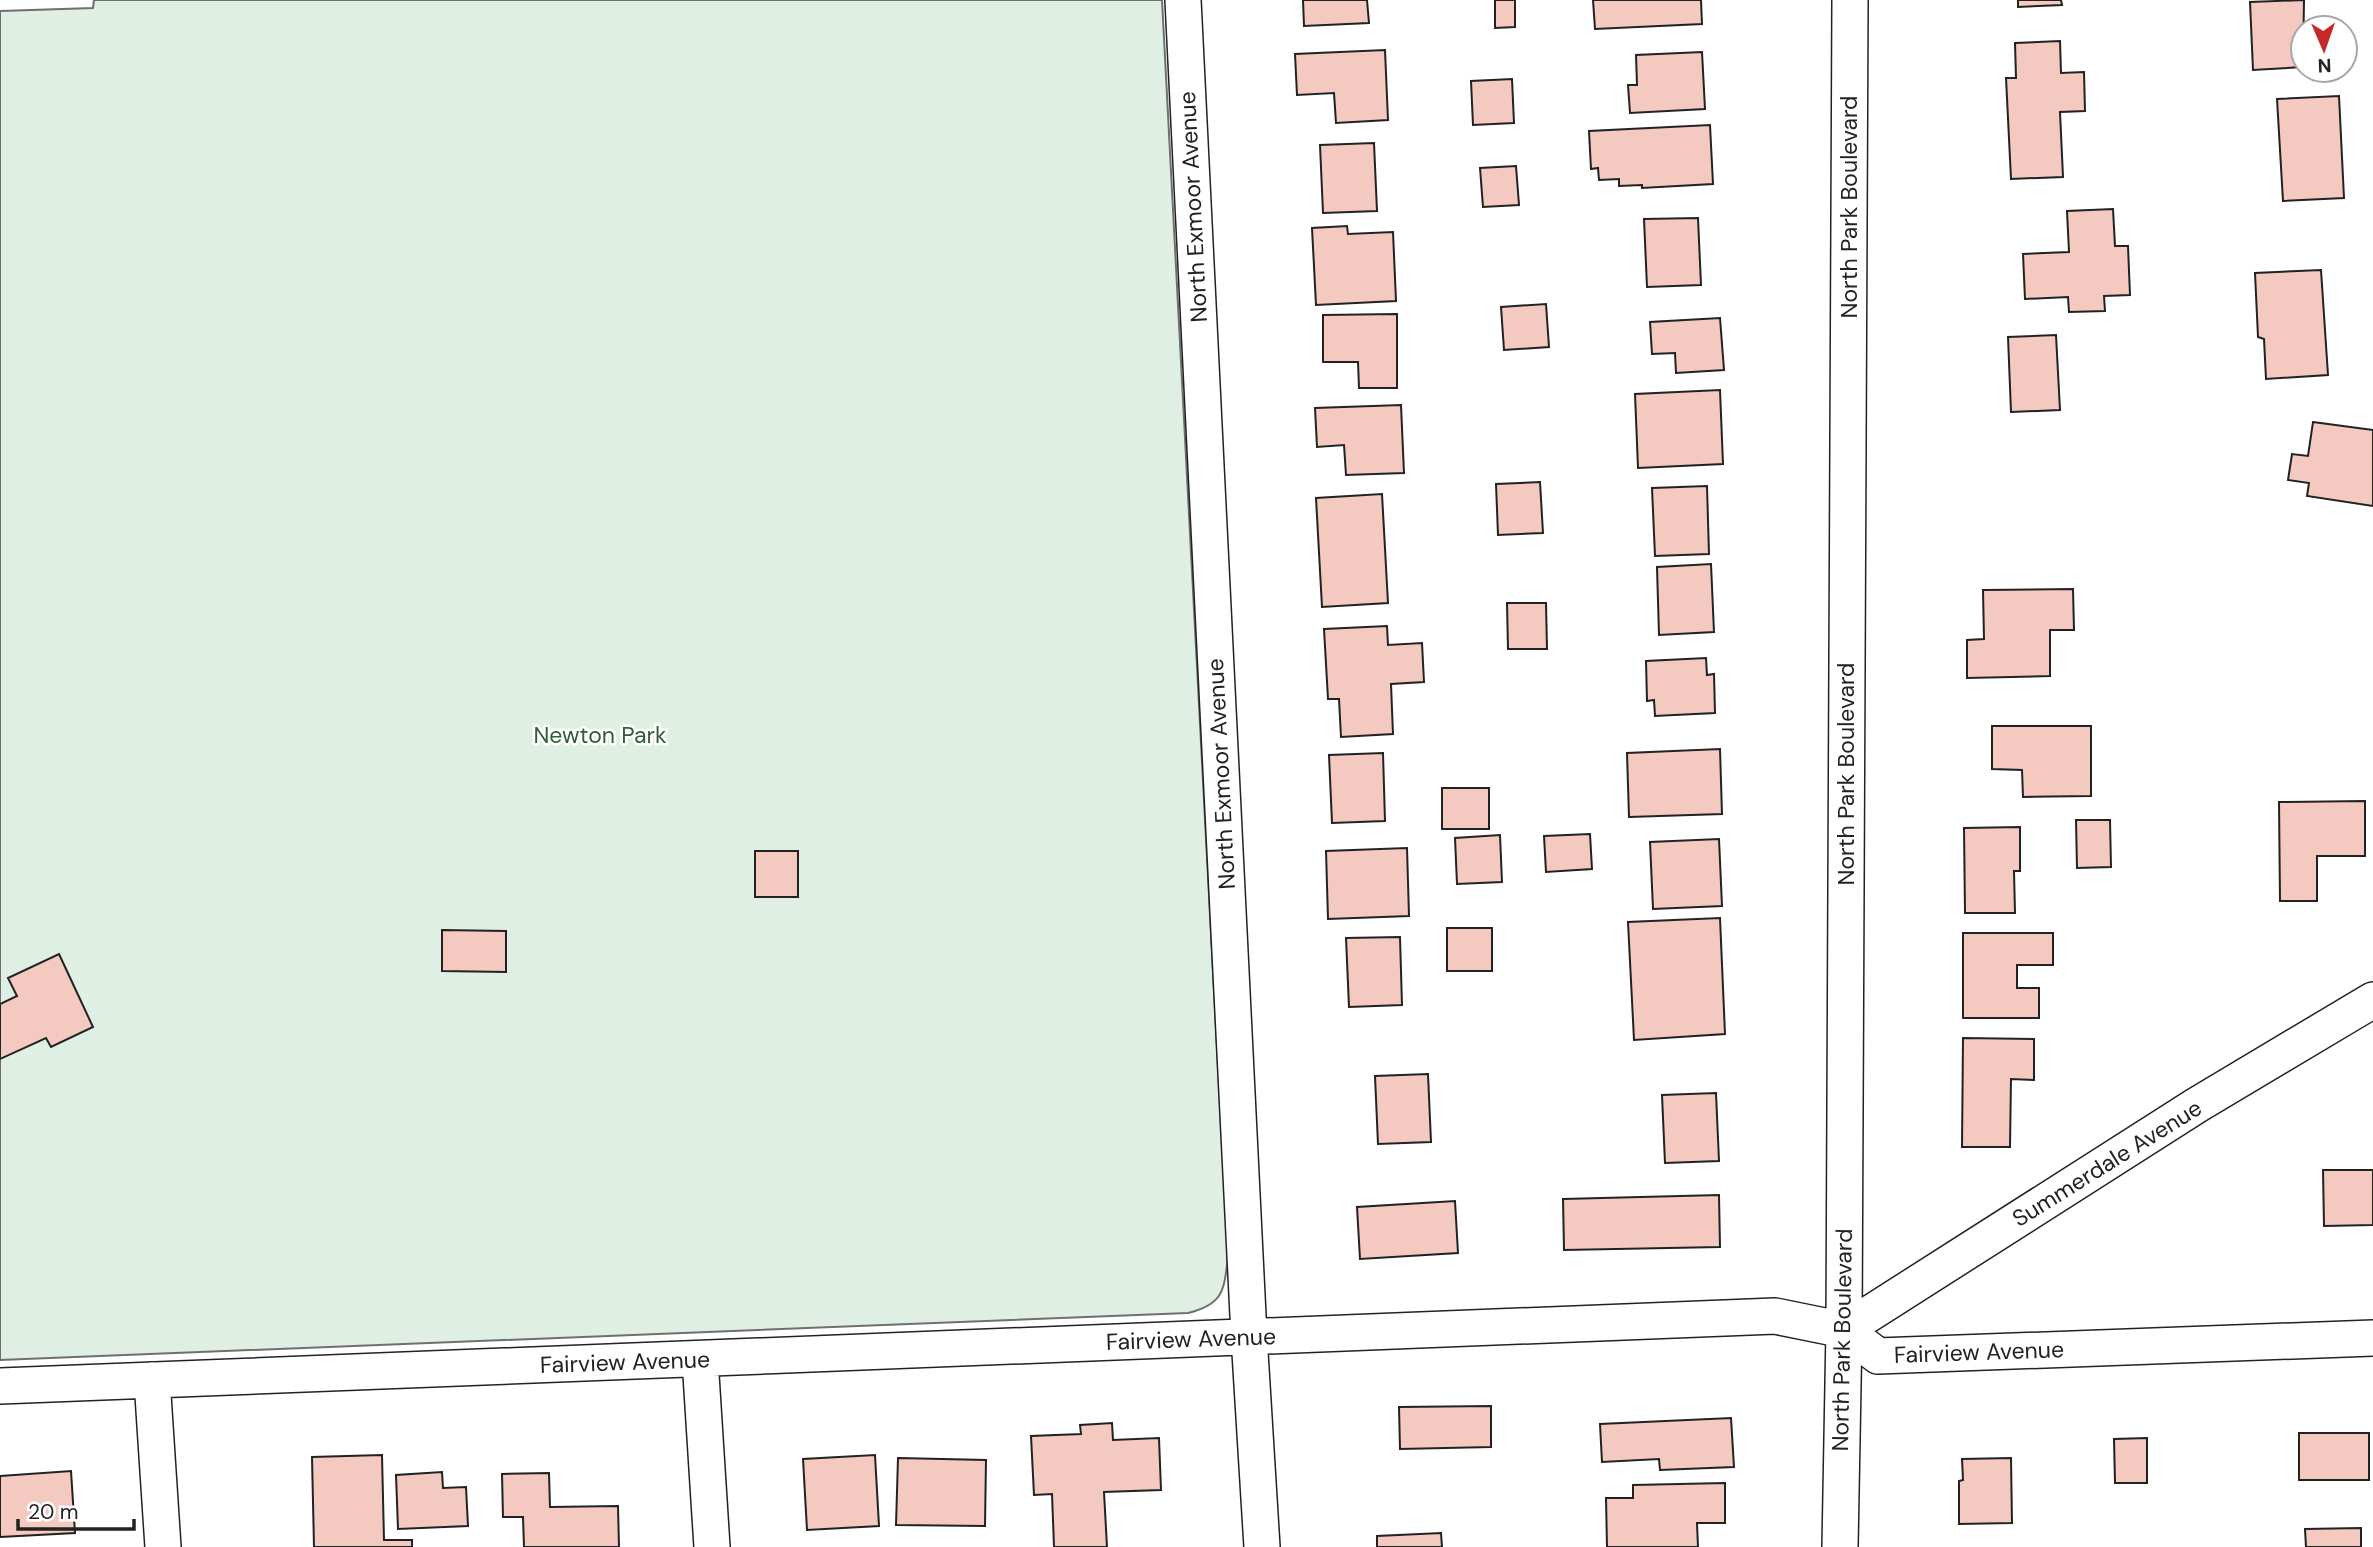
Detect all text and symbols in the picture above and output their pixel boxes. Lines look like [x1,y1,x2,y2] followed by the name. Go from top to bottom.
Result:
[2289,14,2359,84] north arrow
[2317,53,2332,78] text: N
[1172,91,1214,323] street label: North Exmoor Avenue
[1834,96,1864,318] street label: North Park Boulevard
[1200,658,1242,890] street label: North Exmoor Avenue
[1831,663,1861,885] street label: North Park Boulevard
[533,720,667,750] park label: Newton Park
[2007,1093,2207,1233] street label: Summerdale Avenue
[1825,1228,1859,1452] street label: North Park Boulevard
[1105,1321,1277,1357] street label: Fairview Avenue
[1893,1334,2065,1370] street label: Fairview Avenue
[539,1344,711,1380] street label: Fairview Avenue
[18,1488,133,1532] scale bar
[28,1498,79,1526] text: 20 m

